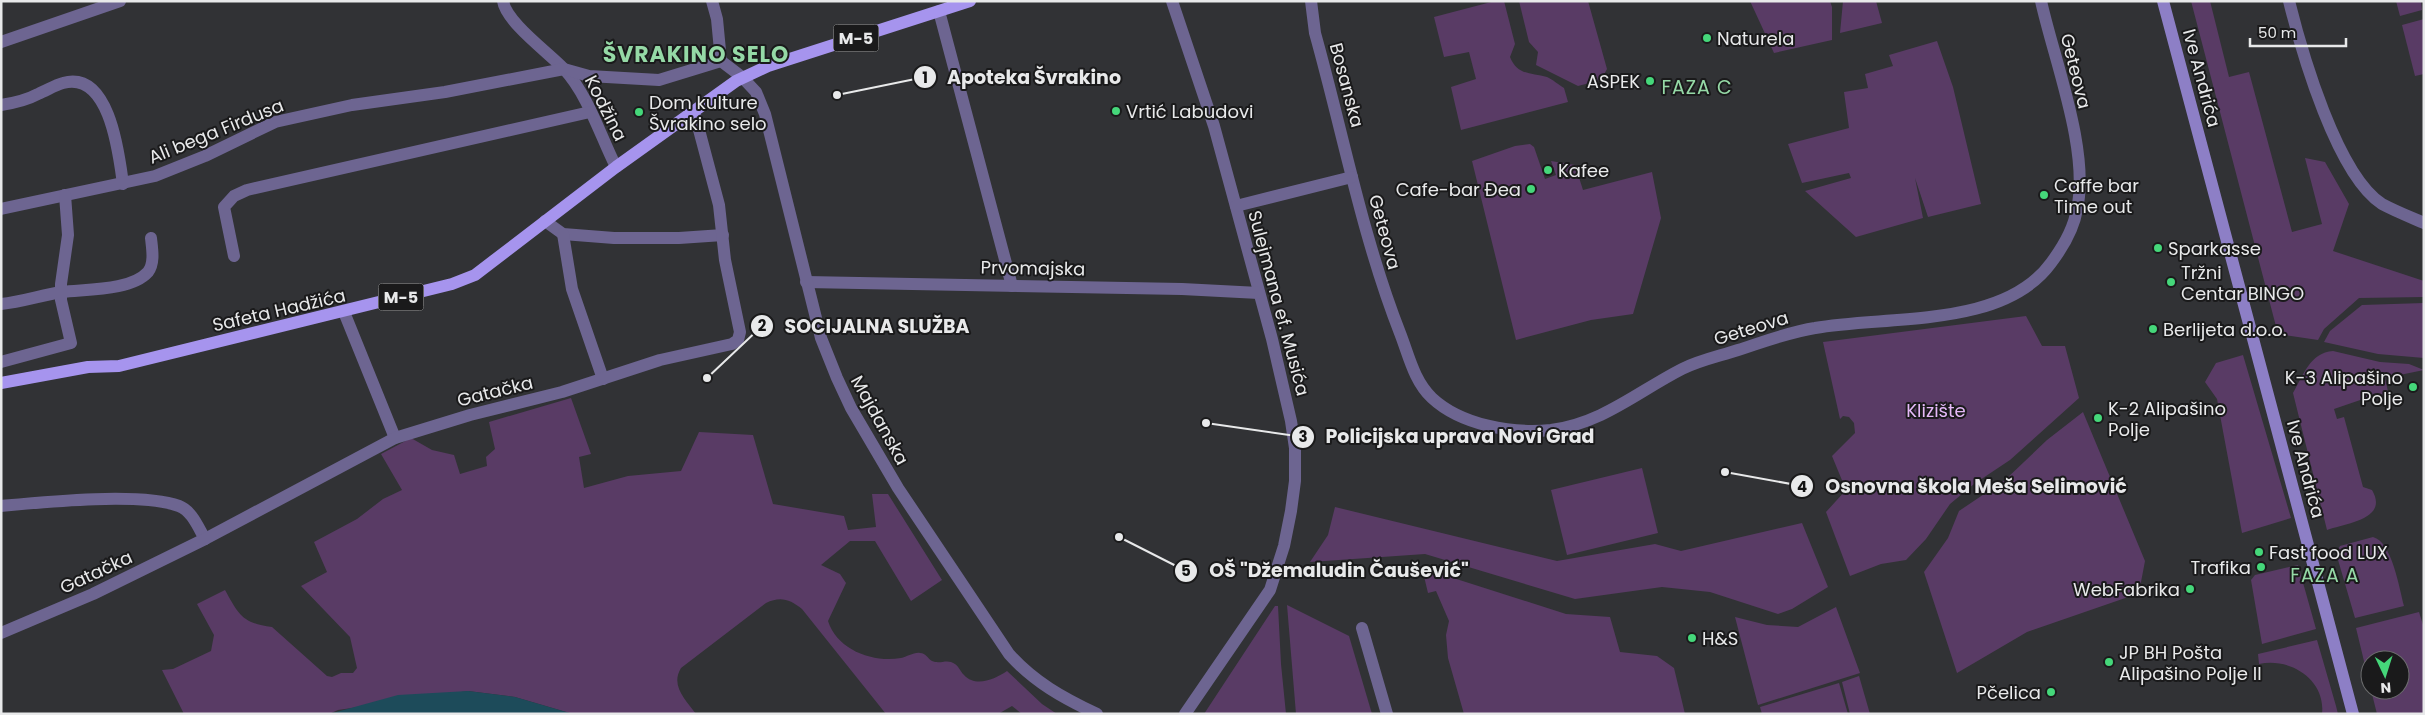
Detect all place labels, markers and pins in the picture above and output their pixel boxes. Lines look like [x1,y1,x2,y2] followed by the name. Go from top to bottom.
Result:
[1717,26,1794,51] place label: Naturela
[1701,32,1713,44] marker: Naturela
[912,60,1131,94] callout: Apoteka Švrakino
[1587,69,1640,94] place label: ASPEK
[1644,75,1656,87] marker: ASPEK
[649,90,767,136] place label: Dom kulture Švrakino selo
[1126,99,1253,124] place label: Vrtić Labudovi
[1110,105,1122,117] marker: Vrtić Labudovi
[633,106,645,118] marker: Dom kulture Švrakino selo
[1558,158,1609,183] place label: Kafee
[1542,164,1554,176] marker: Kafee
[2054,173,2139,219] place label: Caffe bar Time out
[1396,177,1521,202] place label: Cafe-bar Đea
[1525,183,1537,195] marker: Cafe-bar Đea
[2038,189,2050,201] marker: Caffe bar Time out
[2168,236,2261,261] place label: Sparkasse
[2152,242,2164,254] marker: Sparkasse
[2181,260,2304,306] place label: Tržni Centar BINGO
[2165,276,2177,288] marker: Tržni Centar BINGO
[750,309,980,343] callout: SOCIJALNA SLUŽBA
[2163,317,2286,342] place label: Berlijeta d.o.o.
[2147,323,2159,335] marker: Berlijeta d.o.o.
[2285,365,2403,411] place label: K-3 Alipašino Polje
[2407,381,2419,393] marker: K-3 Alipašino Polje
[2108,396,2226,442] place label: K-2 Alipašino Polje
[2092,412,2104,424] marker: K-2 Alipašino Polje
[1290,420,1604,454] callout: Policijska uprava Novi Grad
[1790,469,2136,503] callout: Osnovna škola Meša Selimović
[2269,540,2388,565] place label: Fast food LUX
[2253,546,2265,558] marker: Fast food LUX
[1174,554,1478,588] callout: OŠ "Džemaludin Čaušević"
[2191,555,2251,580] place label: Trafika
[2255,561,2267,573] marker: Trafika
[2073,577,2180,602] place label: WebFabrika
[2184,583,2196,595] marker: WebFabrika
[1702,626,1738,651] place label: H&S
[1686,632,1698,644] marker: H&S
[2119,640,2262,686] place label: JP BH Pošta Alipašino Polje II
[2103,656,2115,668] marker: JP BH Pošta Alipašino Polje II
[1977,680,2041,705] place label: Pčelica
[2045,686,2057,698] marker: Pčelica

